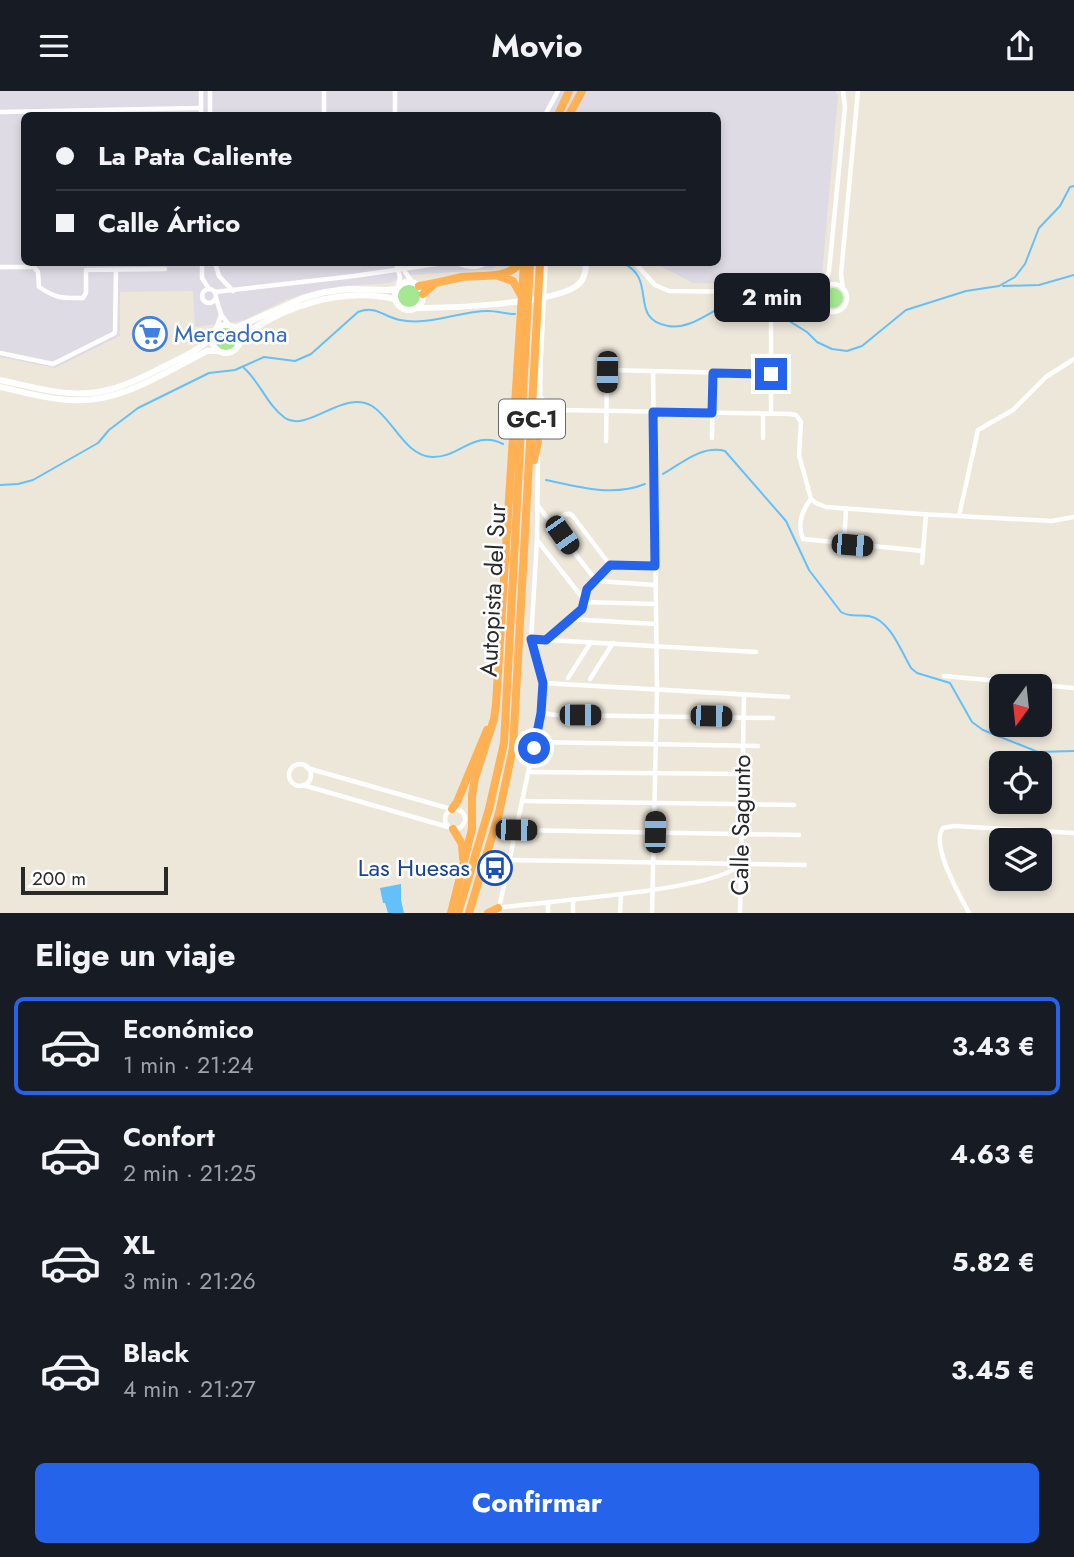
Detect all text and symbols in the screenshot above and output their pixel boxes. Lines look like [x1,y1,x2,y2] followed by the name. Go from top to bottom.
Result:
[491,23,583,69] text: Movio
[35,27,73,65] icon: menu
[1001,27,1039,65] icon: share
[98,137,293,175] text: La Pata Caliente
[98,204,240,242] text: Calle Ártico
[713,273,829,321] callout: 2 min
[742,280,802,314] text: 2 min
[131,315,169,353] supermarket icon: Mercadona
[174,316,288,351] place label: Mercadona
[597,351,618,393] car
[755,358,787,390] route end
[499,399,565,439] road number: GC-1
[470,502,515,678] street label: Autopista del Sur
[542,512,583,558] car
[831,533,874,557] car
[989,674,1052,737] north arrow
[989,674,1052,891] map controls
[560,705,602,726] car
[690,705,733,727] car
[518,732,550,764] route start
[989,751,1052,814] button: locate
[722,754,759,896] street label: Calle Sagunto
[645,811,666,853] car
[495,819,538,841] car
[989,828,1052,891] button: layers
[476,849,514,887] bus stop icon: Las Huesas
[358,850,470,885] place label: Las Huesas
[21,864,168,896] scale bar
[32,865,86,892] text: 200 m
[35,932,236,978] text: Elige un viaje
[123,1010,254,1048] text: Económico
[39,1015,102,1078] icon: car
[952,1027,1035,1065] text: 3.43 €
[123,1048,254,1082] text: 1 min · 21:24
[123,1118,215,1156] text: Confort
[39,1123,102,1186] icon: car
[950,1135,1035,1173] text: 4.63 €
[123,1156,256,1190] text: 2 min · 21:25
[123,1226,155,1264] text: XL
[39,1231,102,1294] icon: car
[952,1243,1035,1281] text: 5.82 €
[123,1264,256,1298] text: 3 min · 21:26
[123,1334,189,1372] text: Black
[39,1339,102,1402] icon: car
[951,1351,1035,1389] text: 3.45 €
[123,1372,256,1406] text: 4 min · 21:27
[35,1463,1039,1543] button: Confirmar

